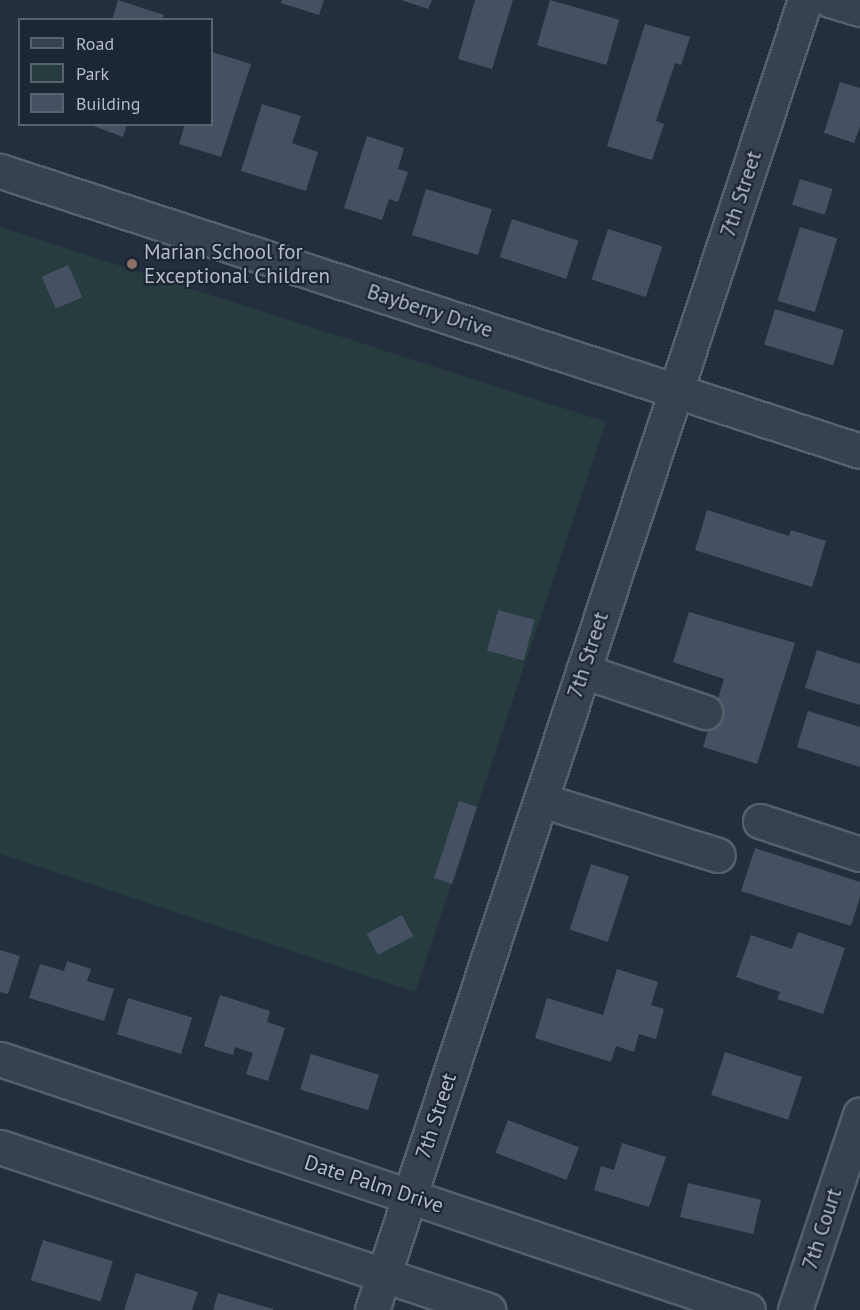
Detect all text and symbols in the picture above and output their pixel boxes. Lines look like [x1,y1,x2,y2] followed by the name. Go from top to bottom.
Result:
[18,18,213,126] legend
[76,32,114,55] text: Road
[76,62,109,85] text: Park
[76,92,140,115] text: Building
[715,148,767,240] street label: 7th Street
[144,239,330,289] place label: Marian School for Exceptional Children
[125,257,139,271] marker: Marian School for Exceptional Children
[364,279,496,343] street label: Bayberry Drive
[562,609,614,701] street label: 7th Street
[410,1070,462,1162] street label: 7th Street
[301,1150,447,1218] street label: Date Palm Drive
[797,1185,847,1273] street label: 7th Court

